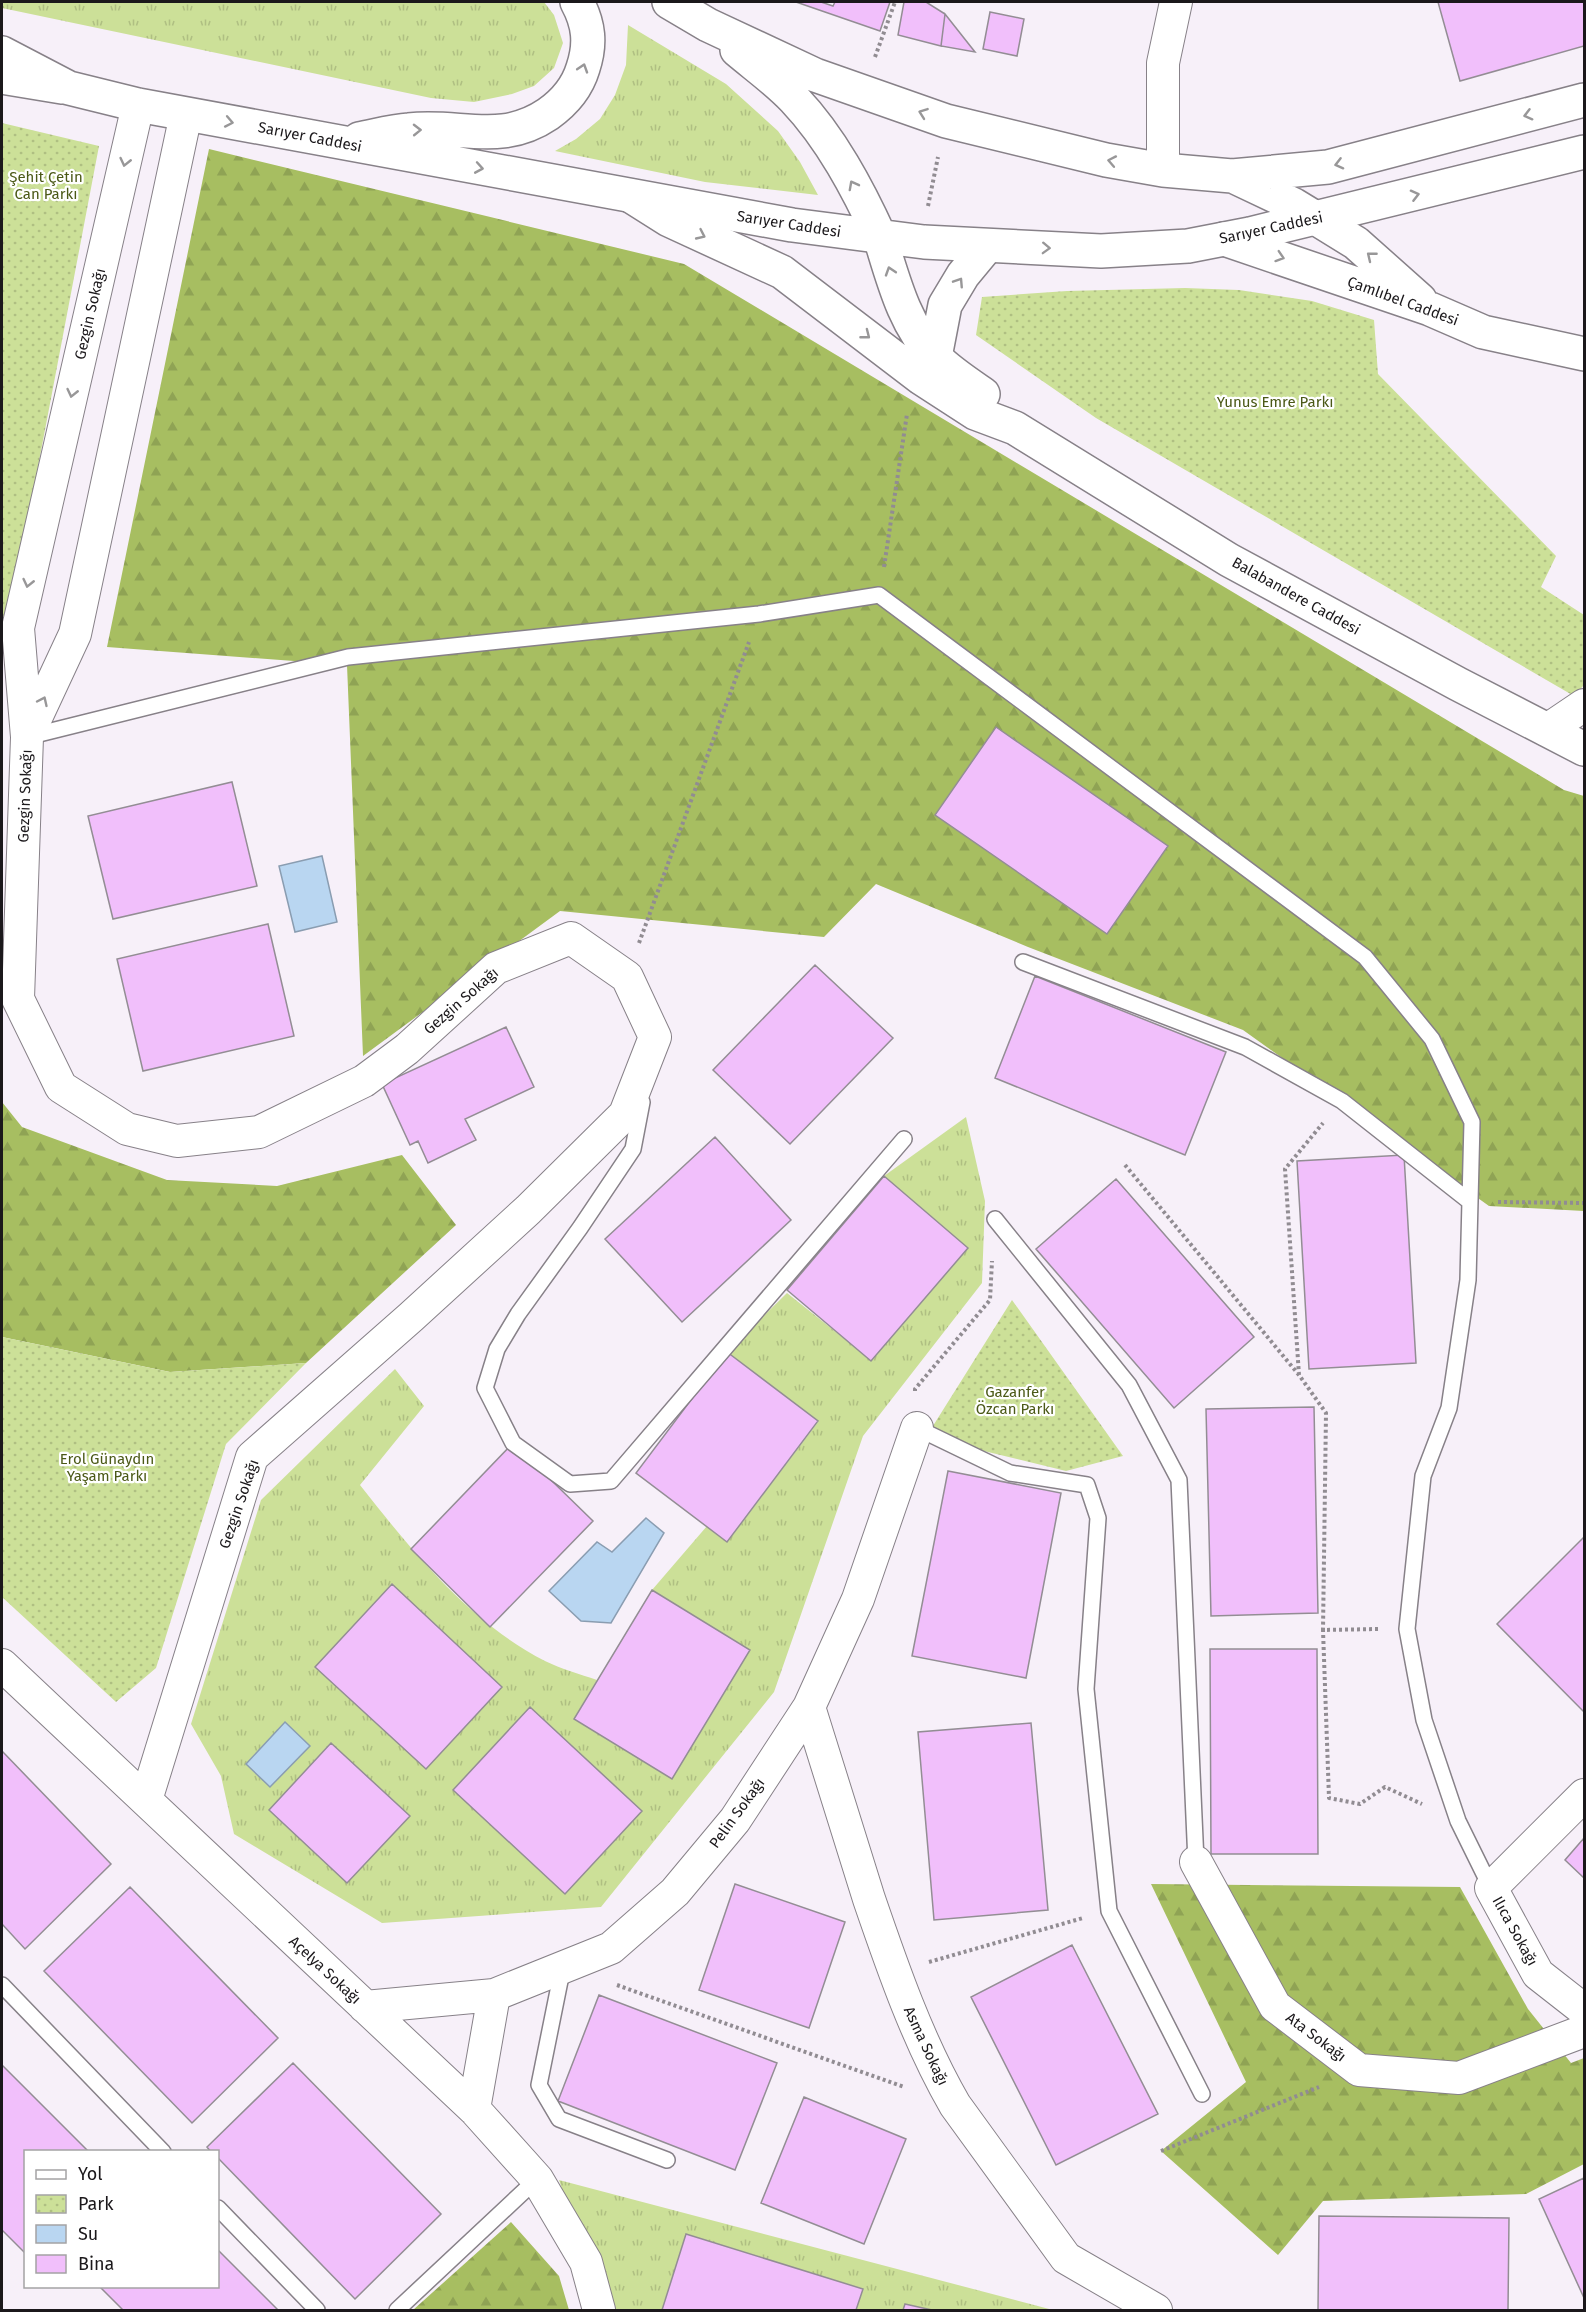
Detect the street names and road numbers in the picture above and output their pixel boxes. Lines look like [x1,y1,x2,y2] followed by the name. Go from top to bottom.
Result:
[257,118,363,156] street label: Sarıyer Caddesi
[736,207,842,241] street label: Sarıyer Caddesi
[1218,208,1324,248] street label: Sarıyer Caddesi
[71,267,109,361] street label: Gezgin Sokağı
[1345,273,1461,329] street label: Çamlıbel Caddesi
[1229,553,1363,639] street label: Balabandere Caddesi
[14,749,36,843] street label: Gezgin Sokağı
[420,964,502,1038] street label: Gezgin Sokağı
[215,1457,263,1551] street label: Gezgin Sokağı
[706,1774,768,1852] street label: Pelin Sokağı
[1489,1893,1541,1969] street label: Ilıca Sokağı
[285,1932,365,2008] street label: Açelya Sokağı
[900,2004,952,2088] street label: Asma Sokağı
[1282,2009,1350,2065] street label: Ata Sokağı

